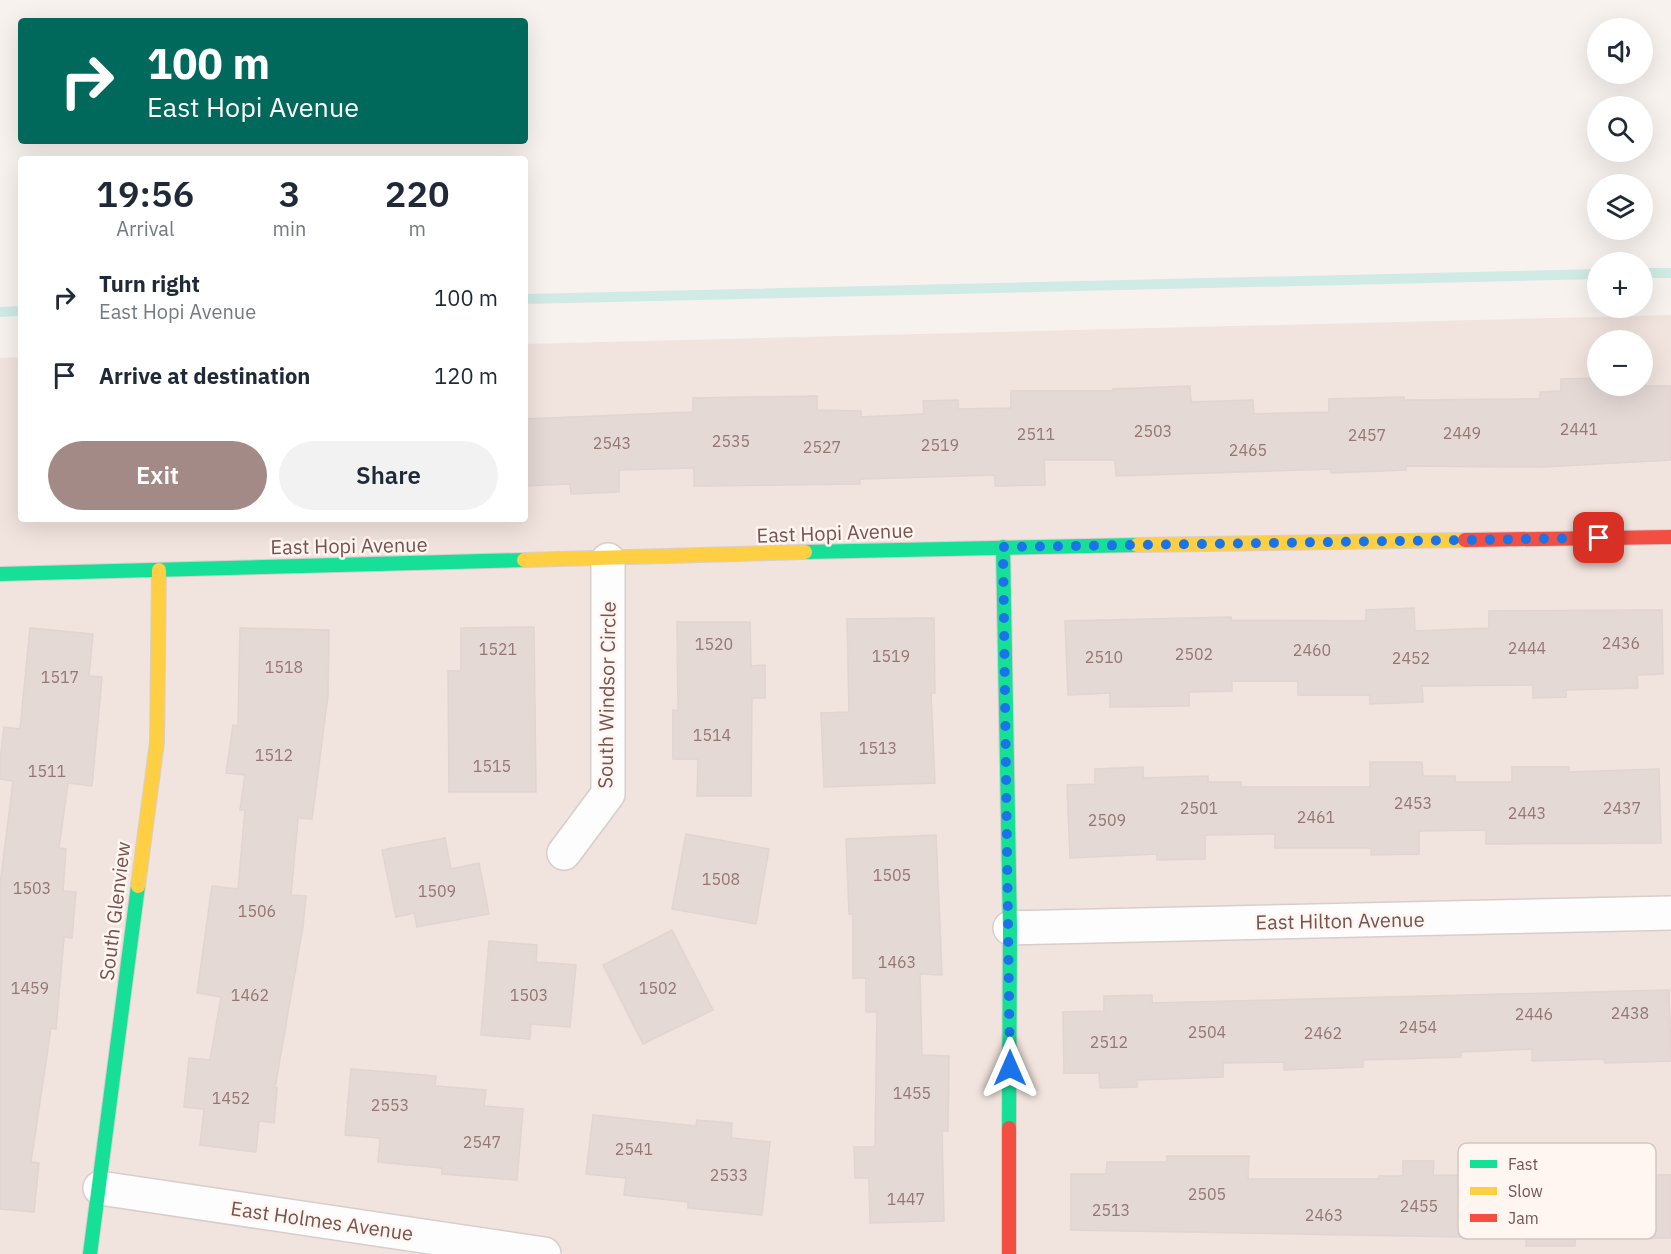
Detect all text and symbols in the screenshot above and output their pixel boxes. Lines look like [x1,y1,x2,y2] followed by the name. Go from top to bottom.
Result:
[1587,18,1653,396] map controls
[1587,18,1653,84] button: sound
[147,36,270,91] text: 100 m
[48,42,126,120] icon: right
[147,89,359,124] text: East Hopi Avenue
[1587,96,1653,162] button: search
[96,170,194,217] text: 19:56
[279,170,300,217] text: 3
[385,170,450,217] text: 220
[1587,174,1653,240] button: layers
[116,215,174,242] text: Arrival
[273,215,306,242] text: min
[408,215,426,242] text: m
[1587,252,1653,318] button: +
[99,269,200,298] text: Turn right
[48,281,81,314] icon: right
[434,283,498,312] text: 100 m
[99,298,256,325] text: East Hopi Avenue
[1587,330,1653,396] button: −
[48,359,81,392] icon: arrive
[99,361,310,390] text: Arrive at destination
[434,361,498,390] text: 120 m
[1560,419,1598,439] house number: 2441
[1134,421,1172,441] house number: 2503
[1443,423,1481,443] house number: 2449
[1017,424,1055,444] house number: 2511
[1348,425,1386,445] house number: 2457
[712,431,750,451] house number: 2535
[593,433,631,453] house number: 2543
[921,435,959,455] house number: 2519
[803,437,841,457] house number: 2527
[1229,440,1267,460] house number: 2465
[48,441,267,510] button: Exit
[279,441,498,510] button: Share
[1573,512,1624,563] pin
[756,516,914,549] street label: East Hopi Avenue
[1582,521,1615,554] icon: arrive
[270,531,428,560] street label: East Hopi Avenue
[591,601,622,789] street label: South Windsor Circle
[1602,633,1640,653] house number: 2436
[695,634,733,654] house number: 1520
[1508,638,1546,658] house number: 2444
[479,639,517,659] house number: 1521
[1293,640,1331,660] house number: 2460
[1175,644,1213,664] house number: 2502
[872,646,910,666] house number: 1519
[1085,647,1123,667] house number: 2510
[1392,648,1430,668] house number: 2452
[265,657,303,677] house number: 1518
[41,667,79,687] house number: 1517
[693,725,731,745] house number: 1514
[859,738,897,758] house number: 1513
[255,745,293,765] house number: 1512
[473,756,511,776] house number: 1515
[28,761,66,781] house number: 1511
[1394,793,1432,813] house number: 2453
[1180,798,1218,818] house number: 2501
[1603,798,1641,818] house number: 2437
[1508,803,1546,823] house number: 2443
[1297,807,1335,827] house number: 2461
[1088,810,1126,830] house number: 2509
[93,840,136,982] street label: South Glenview
[873,865,911,885] house number: 1505
[702,869,740,889] house number: 1508
[13,878,51,898] house number: 1503
[418,881,456,901] house number: 1509
[238,901,276,921] house number: 1506
[1255,906,1425,935] street label: East Hilton Avenue
[878,952,916,972] house number: 1463
[11,978,49,998] house number: 1459
[639,978,677,998] house number: 1502
[231,985,269,1005] house number: 1462
[510,985,548,1005] house number: 1503
[1611,1003,1649,1023] house number: 2438
[1515,1004,1553,1024] house number: 2446
[1399,1017,1437,1037] house number: 2454
[1188,1022,1226,1042] house number: 2504
[1304,1023,1342,1043] house number: 2462
[1090,1032,1128,1052] house number: 2512
[978,1036,1042,1100] position arrow
[893,1083,931,1103] house number: 1455
[212,1088,250,1108] house number: 1452
[371,1095,409,1115] house number: 2553
[463,1132,501,1152] house number: 2547
[615,1139,653,1159] house number: 2541
[1458,1143,1656,1239] legend
[1508,1154,1538,1174] text: Fast
[710,1165,748,1185] house number: 2533
[1508,1181,1543,1201] text: Slow
[1188,1184,1226,1204] house number: 2505
[887,1189,925,1209] house number: 1447
[229,1194,415,1247] street label: East Holmes Avenue
[1400,1196,1438,1216] house number: 2455
[1092,1200,1130,1220] house number: 2513
[1305,1205,1343,1225] house number: 2463
[1508,1208,1539,1228] text: Jam

